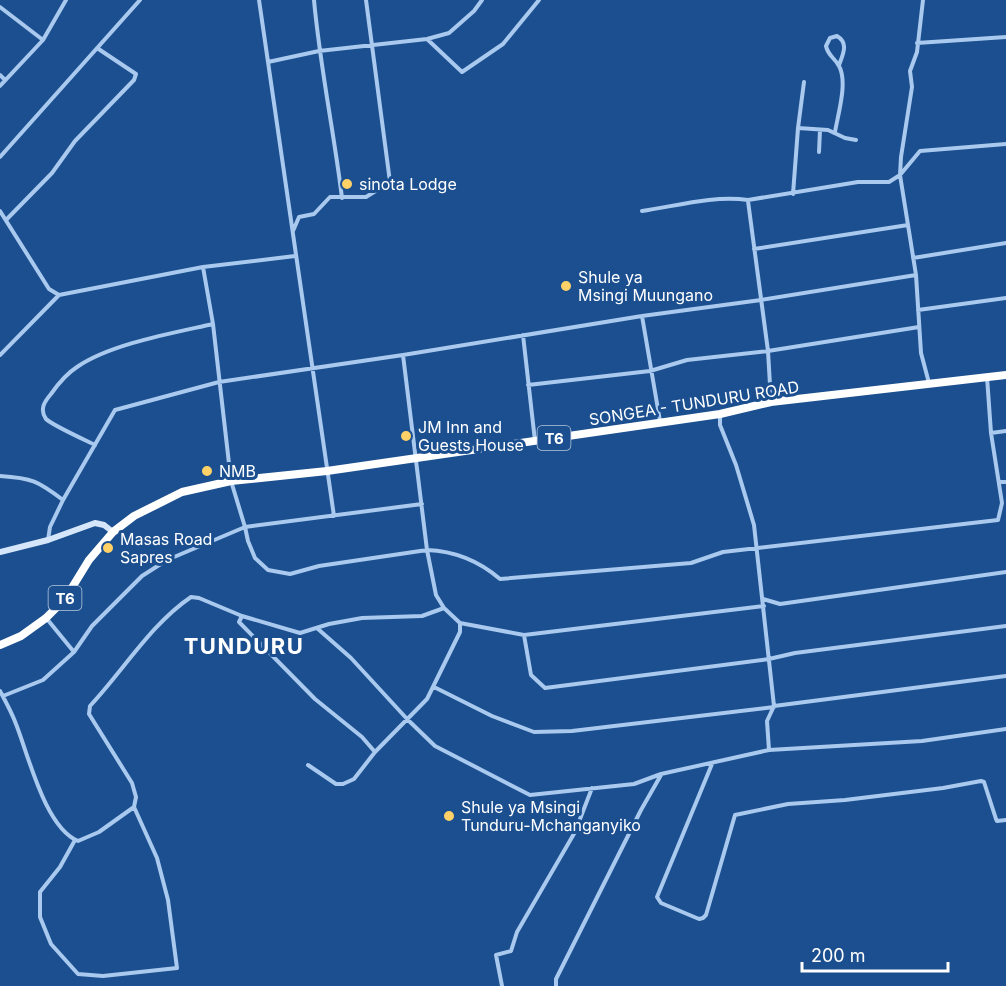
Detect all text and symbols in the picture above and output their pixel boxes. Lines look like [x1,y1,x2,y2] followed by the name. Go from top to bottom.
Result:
[359,174,457,194] place label: sinota Lodge
[340,177,354,191] marker: sinota Lodge
[578,267,713,305] place label: Shule ya Msingi Muungano
[559,279,573,293] marker: Shule ya Msingi Muungano
[587,376,801,430] street label: SONGEA - TUNDURU ROAD
[418,417,524,455] place label: JM Inn and Guests House
[538,426,570,450] road number: T6
[399,429,413,443] marker: JM Inn and Guests House
[219,461,256,481] place label: NMB
[200,464,214,478] marker: NMB
[120,529,212,567] place label: Masas Road Sapres
[101,541,115,555] marker: Masas Road Sapres
[48,586,82,610] road number: T6
[184,633,304,659] district label: TUNDURU
[461,797,641,835] place label: Shule ya Msingi Tunduru-Mchanganyiko
[442,809,456,823] marker: Shule ya Msingi Tunduru-Mchanganyiko
[802,935,948,973] scale bar
[811,945,866,966] text: 200 m

